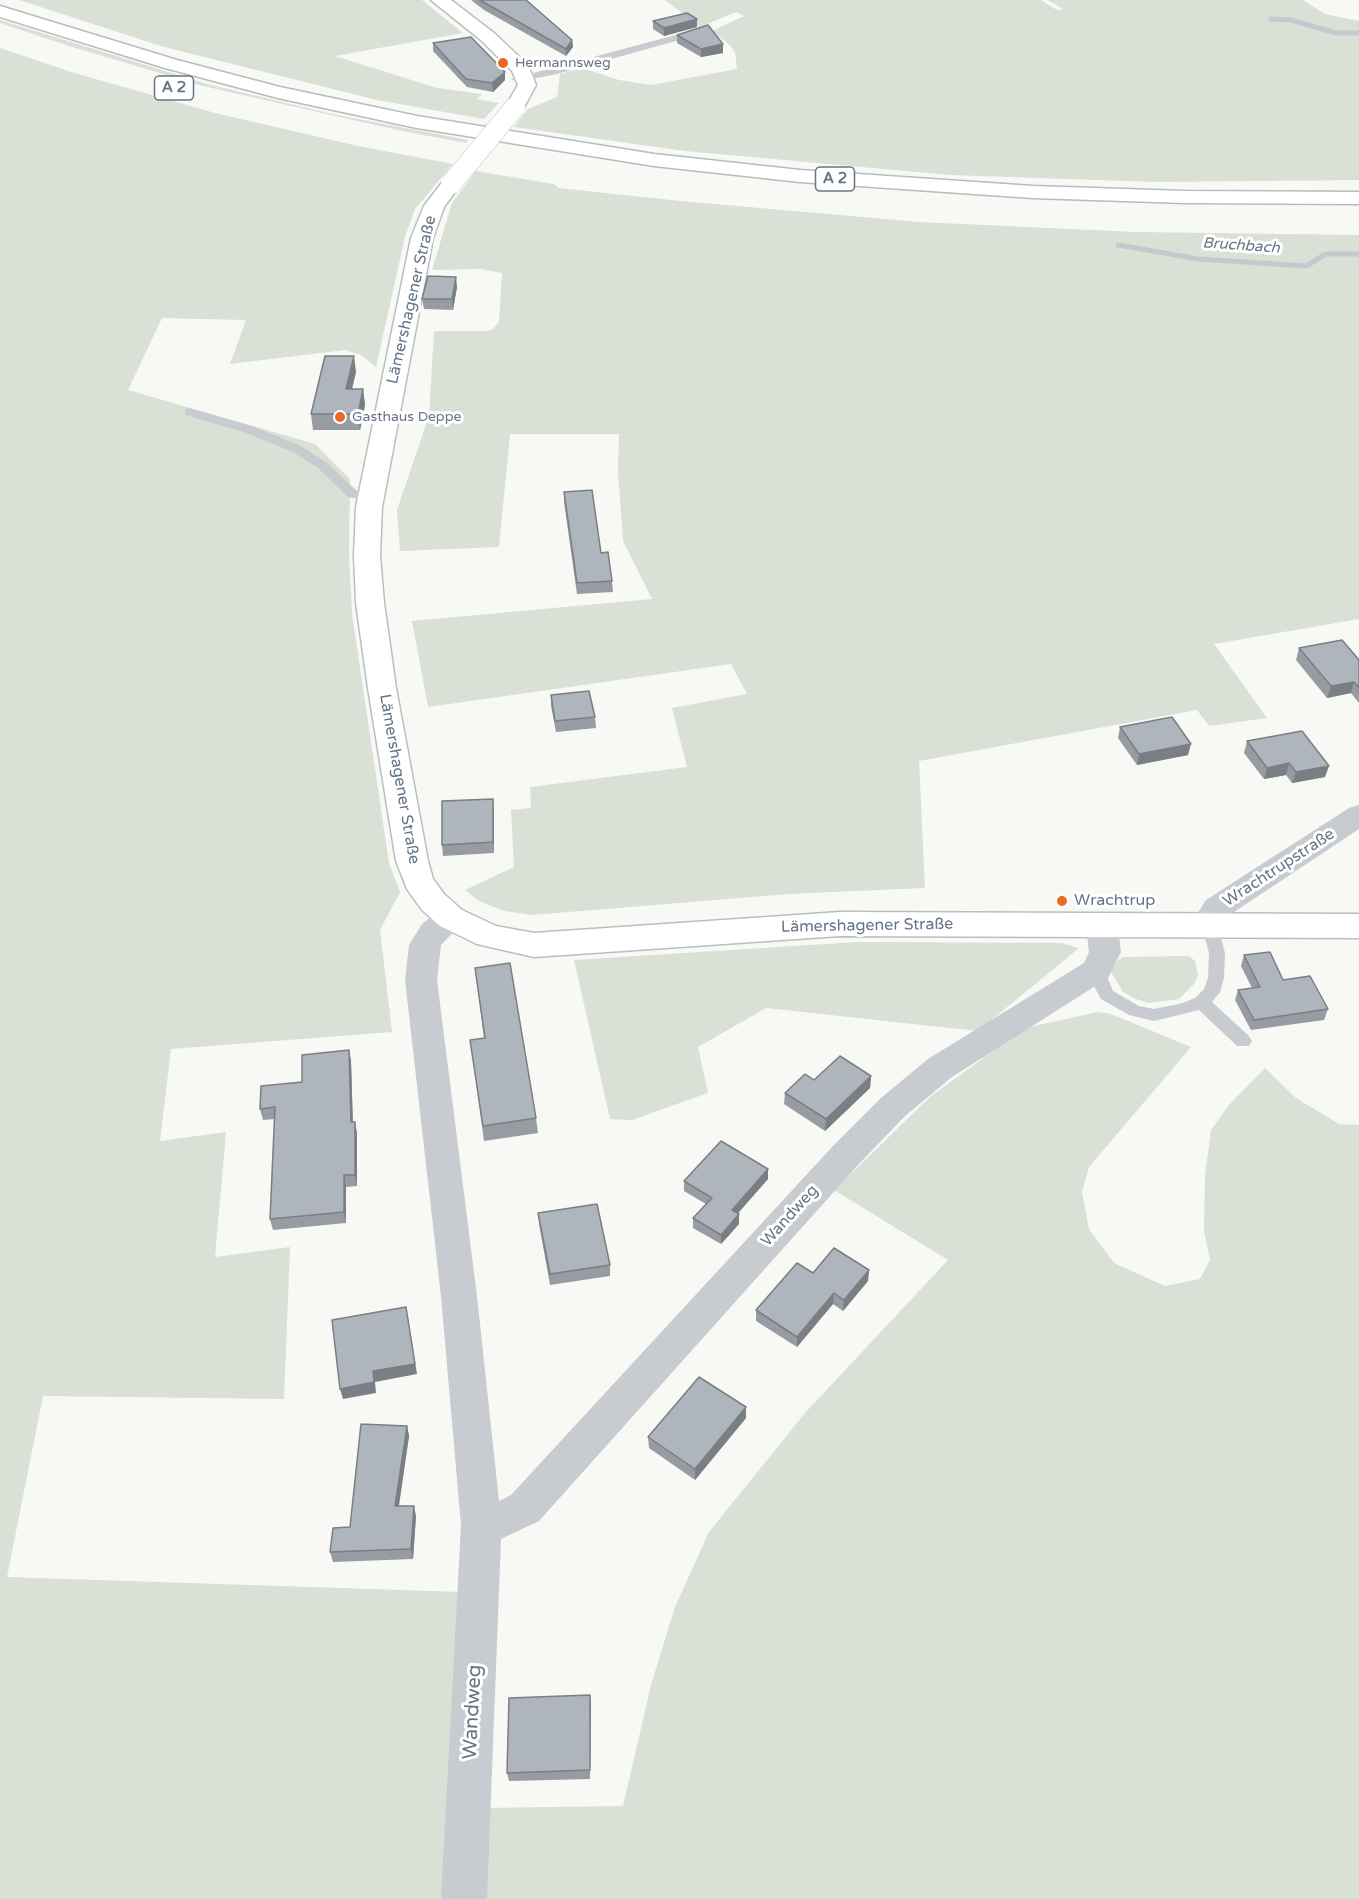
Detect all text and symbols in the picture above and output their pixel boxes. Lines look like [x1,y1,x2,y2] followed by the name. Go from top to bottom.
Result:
[515,55,611,71] place label: Hermannsweg
[496,56,510,70] marker: Hermannsweg
[154,76,194,100] road number: A 2
[816,167,854,191] road number: A 2
[383,214,441,386] street label: Lämershagener Straße
[1202,234,1280,258] water label: Bruchbach
[352,409,461,425] place label: Gasthaus Deppe
[333,410,347,424] marker: Gasthaus Deppe
[375,693,423,865] street label: Lämershagener Straße
[1220,825,1338,911] street label: Wrachtrupstraße
[1074,891,1155,911] place label: Wrachtrup
[1055,894,1069,908] marker: Wrachtrup
[781,915,953,937] street label: Lämershagener Straße
[757,1181,823,1251] street label: Wandweg
[459,1664,487,1760] street label: Wandweg

